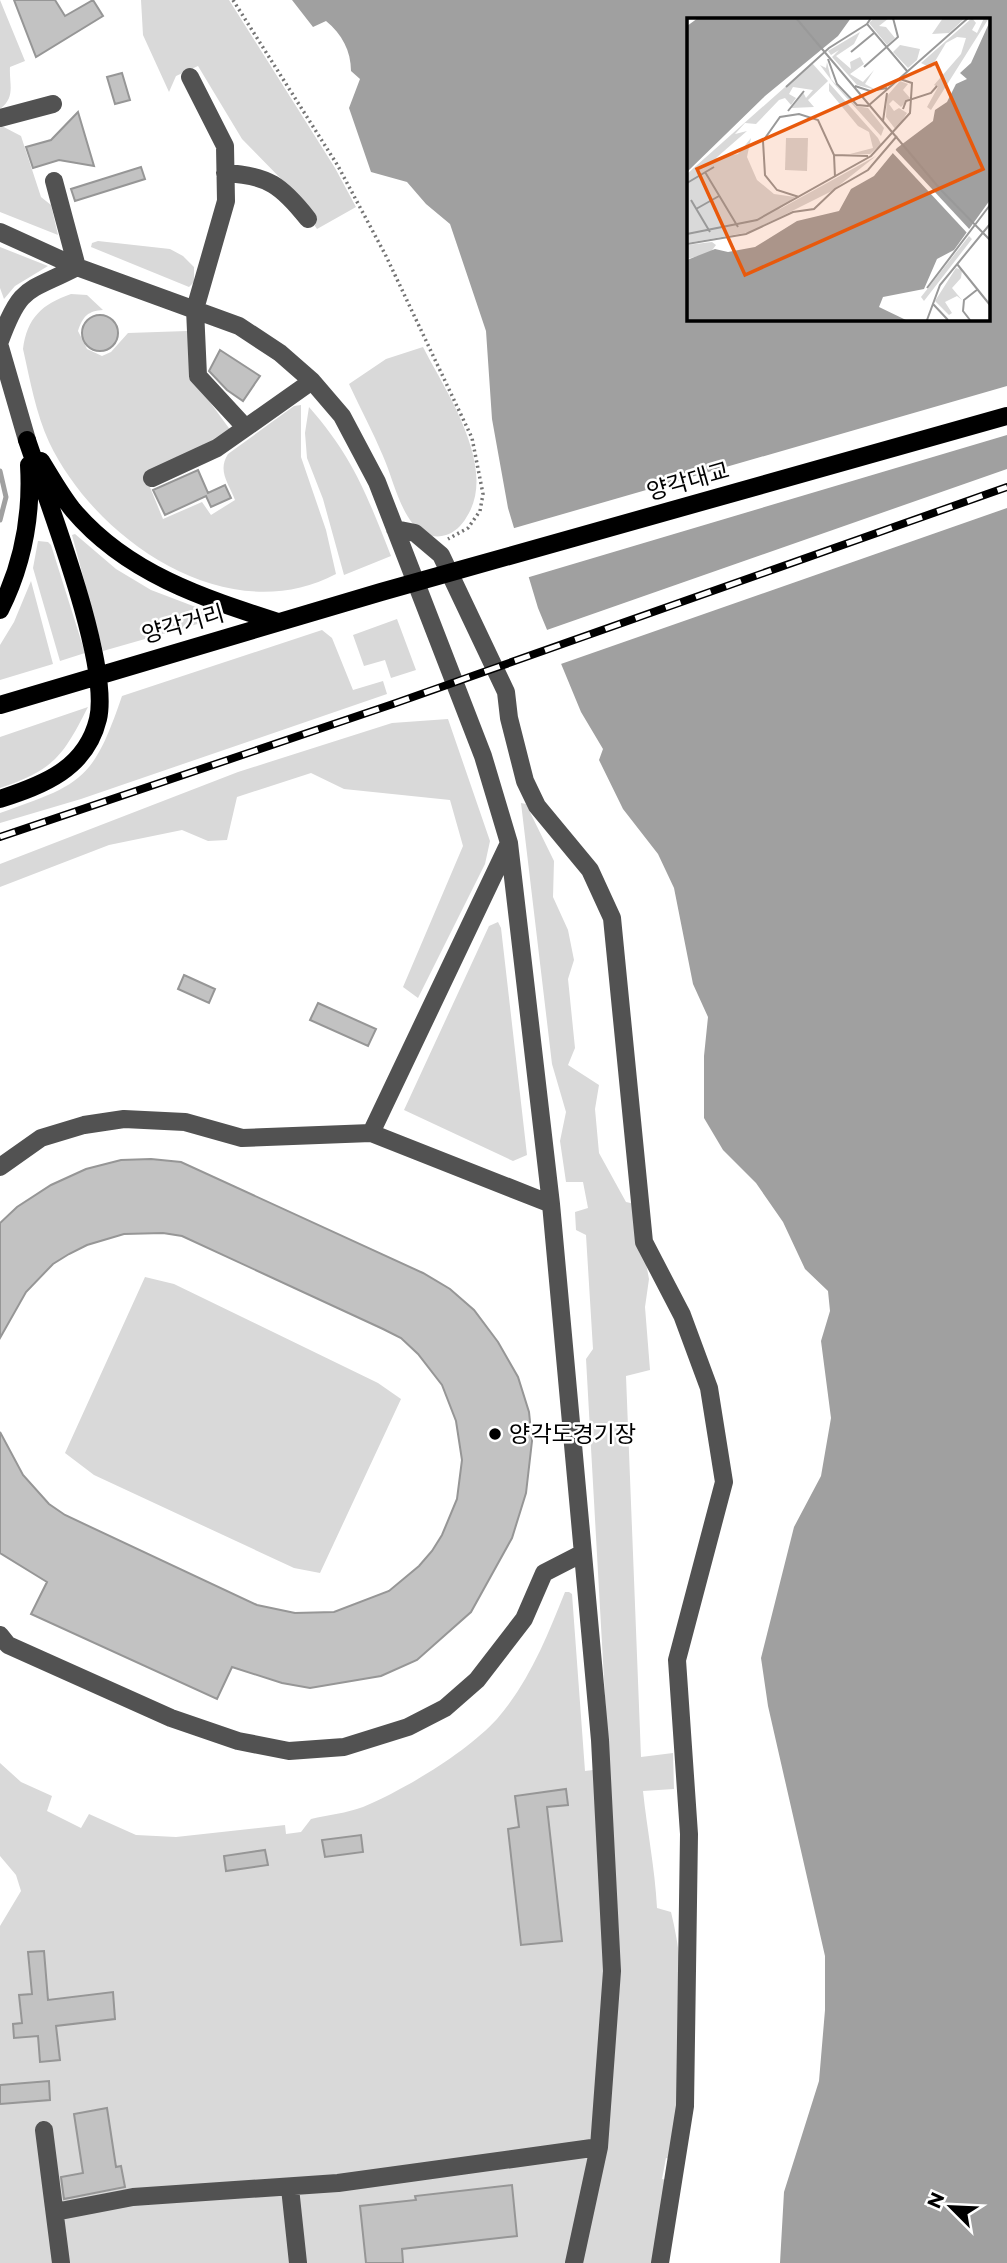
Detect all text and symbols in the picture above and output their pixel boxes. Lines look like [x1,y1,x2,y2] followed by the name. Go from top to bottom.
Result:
[687,18,990,320] inset map
[643,456,733,506] street label: 양각대교
[138,599,228,649] street label: 양각거리
[509,1420,636,1448] place label: 양각도경기장
[487,1426,503,1442] marker: 양각도경기장
[916,2172,986,2242] north arrow
[922,2189,950,2212] text: N

